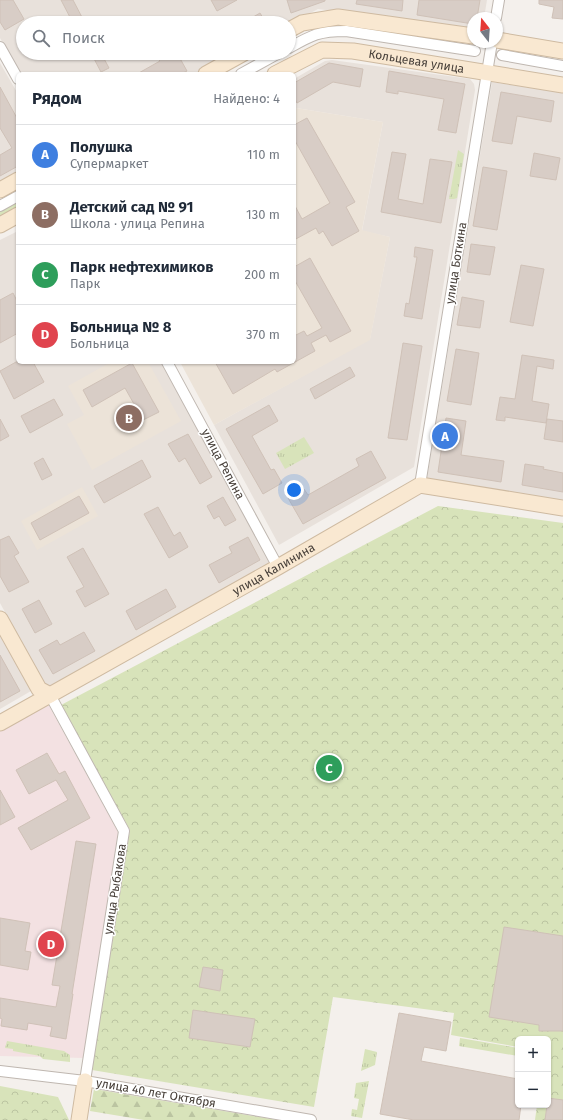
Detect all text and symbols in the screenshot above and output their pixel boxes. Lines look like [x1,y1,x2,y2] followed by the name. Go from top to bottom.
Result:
[467,12,503,48] north arrow
[16,16,296,60] search box
[30,27,52,49] icon: search
[62,29,105,47] text: Поиск
[367,47,465,76] street label: Кольцевая улица
[32,88,82,109] text: Рядом
[213,91,280,106] text: Найдено: 4
[70,138,133,156] text: Полушка
[41,147,49,162] text: A
[247,147,280,162] text: 110 m
[70,156,148,171] text: Супермаркет
[70,198,194,216] text: Детский сад № 91
[41,207,49,222] text: B
[246,207,280,222] text: 130 m
[70,216,205,231] text: Школа · улица Репина
[443,221,469,305] street label: улица Боткина
[70,258,214,276] text: Парк нефтехимиков
[41,267,49,282] text: C
[244,267,280,282] text: 200 m
[70,276,100,291] text: Парк
[70,318,172,336] text: Больница № 8
[41,327,49,342] text: D
[246,327,280,342] text: 370 m
[70,336,129,351] text: Больница
[116,403,142,433] pin: B
[432,421,458,451] pin: A
[199,426,247,502] street label: улица Репина
[284,480,304,500] your location
[230,540,317,598] street label: улица Калинина
[316,753,342,783] pin: C
[101,843,129,935] street label: улица Рыбакова
[38,929,64,959] pin: D
[515,1036,551,1108] map controls
[515,1036,551,1072] button: +
[515,1072,551,1108] button: −
[95,1076,217,1110] street label: улица 40 лет Октября

